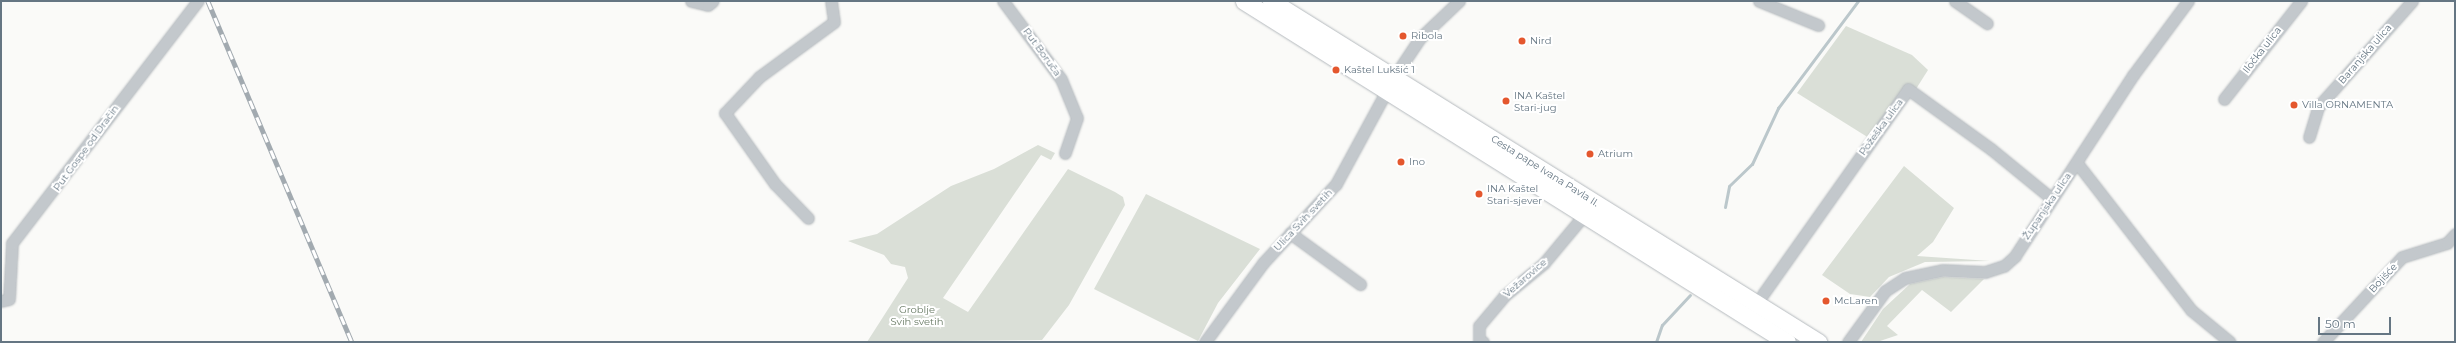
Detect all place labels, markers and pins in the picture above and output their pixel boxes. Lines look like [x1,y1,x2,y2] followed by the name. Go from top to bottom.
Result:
[1411,30,1443,42] place label: Ribola
[1398,31,1408,41] marker: Ribola
[1530,35,1551,47] place label: Nird
[1517,36,1527,46] marker: Nird
[1344,64,1415,76] place label: Kaštel Lukšić 1
[1331,65,1341,75] marker: Kaštel Lukšić 1
[1514,89,1565,112] place label: INA Kaštel Stari-jug
[1501,96,1511,106] marker: INA Kaštel Stari-jug
[2302,99,2393,111] place label: Villa ORNAMENTA
[2289,100,2299,110] marker: Villa ORNAMENTA
[1598,148,1633,160] place label: Atrium
[1585,149,1595,159] marker: Atrium
[1409,156,1425,168] place label: Ino
[1396,157,1406,167] marker: Ino
[1487,182,1542,206] place label: INA Kaštel Stari-sjever
[1474,189,1484,199] marker: INA Kaštel Stari-sjever
[1834,295,1878,307] place label: McLaren
[1821,296,1831,306] marker: McLaren

